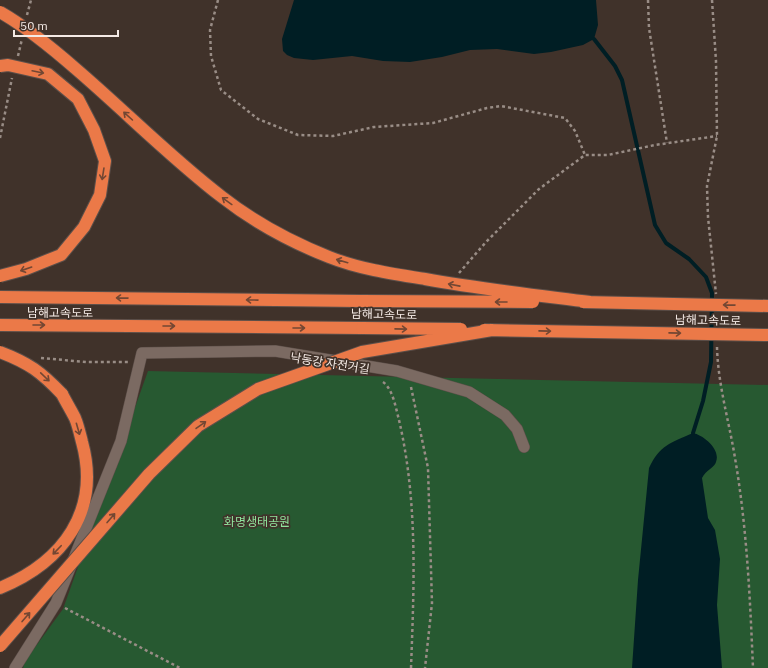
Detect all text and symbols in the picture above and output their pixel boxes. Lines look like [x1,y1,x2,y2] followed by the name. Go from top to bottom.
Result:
[14,12,118,38] scale bar
[20,18,48,33] text: 50 m
[32,68,45,76] one-way arrow
[124,112,134,121] one-way arrow
[99,167,107,180] one-way arrow
[222,197,233,205] one-way arrow
[335,257,348,264] one-way arrow
[21,265,33,273] one-way arrow
[448,280,461,288] one-way arrow
[116,294,129,302] one-way arrow
[246,296,259,304] one-way arrow
[495,298,508,306] one-way arrow
[723,301,736,309] one-way arrow
[27,305,93,320] street label: 남해고속도로
[351,306,417,322] street label: 남해고속도로
[675,312,741,328] street label: 남해고속도로
[32,321,45,329] one-way arrow
[162,323,175,330] one-way arrow
[292,324,305,331] one-way arrow
[394,325,407,332] one-way arrow
[538,327,551,335] one-way arrow
[668,329,681,337] one-way arrow
[289,349,371,377] street label: 낙동강 자전거길
[40,372,50,382] one-way arrow
[195,421,206,429] one-way arrow
[75,423,83,436] one-way arrow
[106,513,115,524] one-way arrow
[224,514,290,529] park label: 화명생태공원
[52,545,62,555] one-way arrow
[21,611,30,622] one-way arrow

